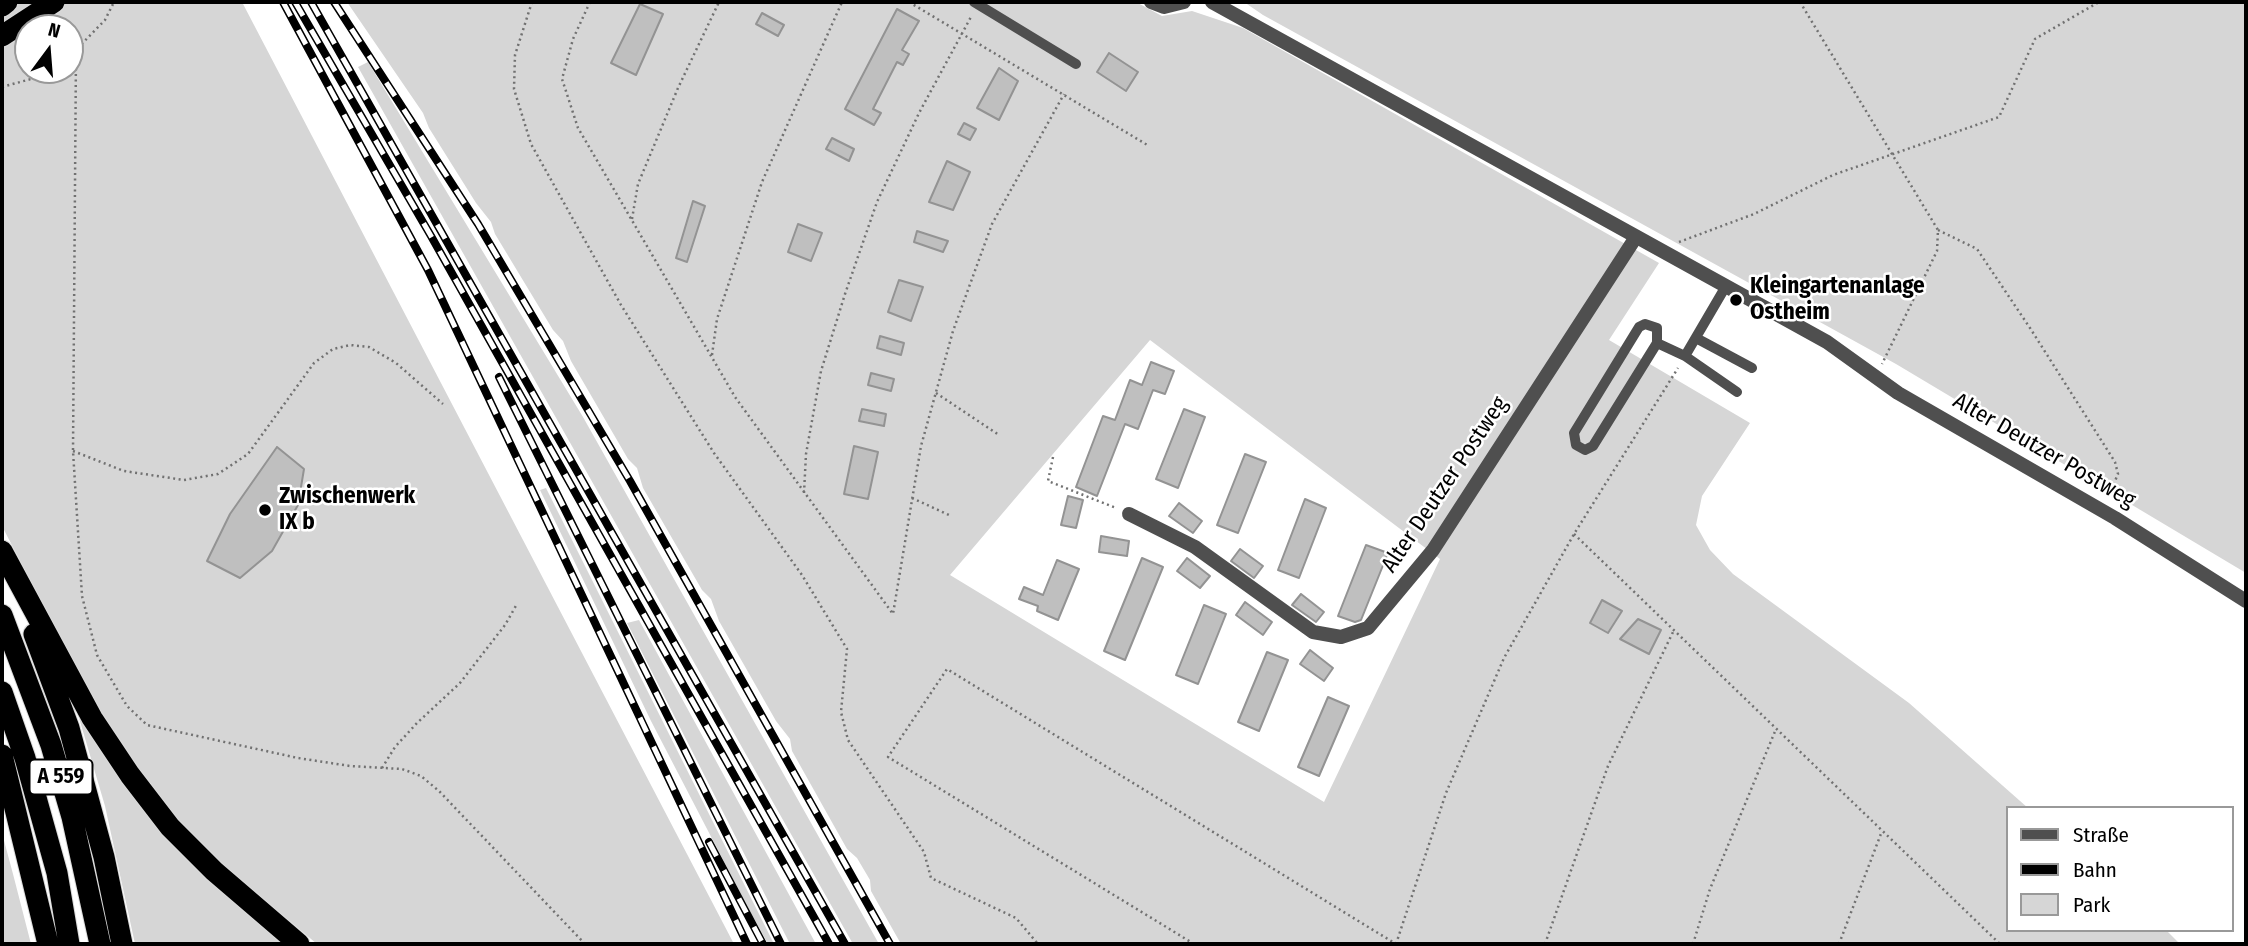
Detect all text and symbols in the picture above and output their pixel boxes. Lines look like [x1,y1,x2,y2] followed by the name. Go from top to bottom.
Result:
[14,14,84,84] north arrow
[46,18,63,43] text: N
[1750,273,1925,327] place label: Kleingartenanlage Ostheim
[1728,292,1744,308] marker: Kleingartenanlage Ostheim
[1948,388,2140,514] street label: Alter Deutzer Postweg
[1376,392,1514,578] street label: Alter Deutzer Postweg
[279,483,415,537] place label: Zwischenwerk IX b
[257,502,273,518] marker: Zwischenwerk IX b
[29,760,92,794] road number: A 559
[2007,806,2234,932] legend
[2073,822,2129,848] text: Straße
[2073,857,2117,883] text: Bahn
[2073,892,2110,918] text: Park

